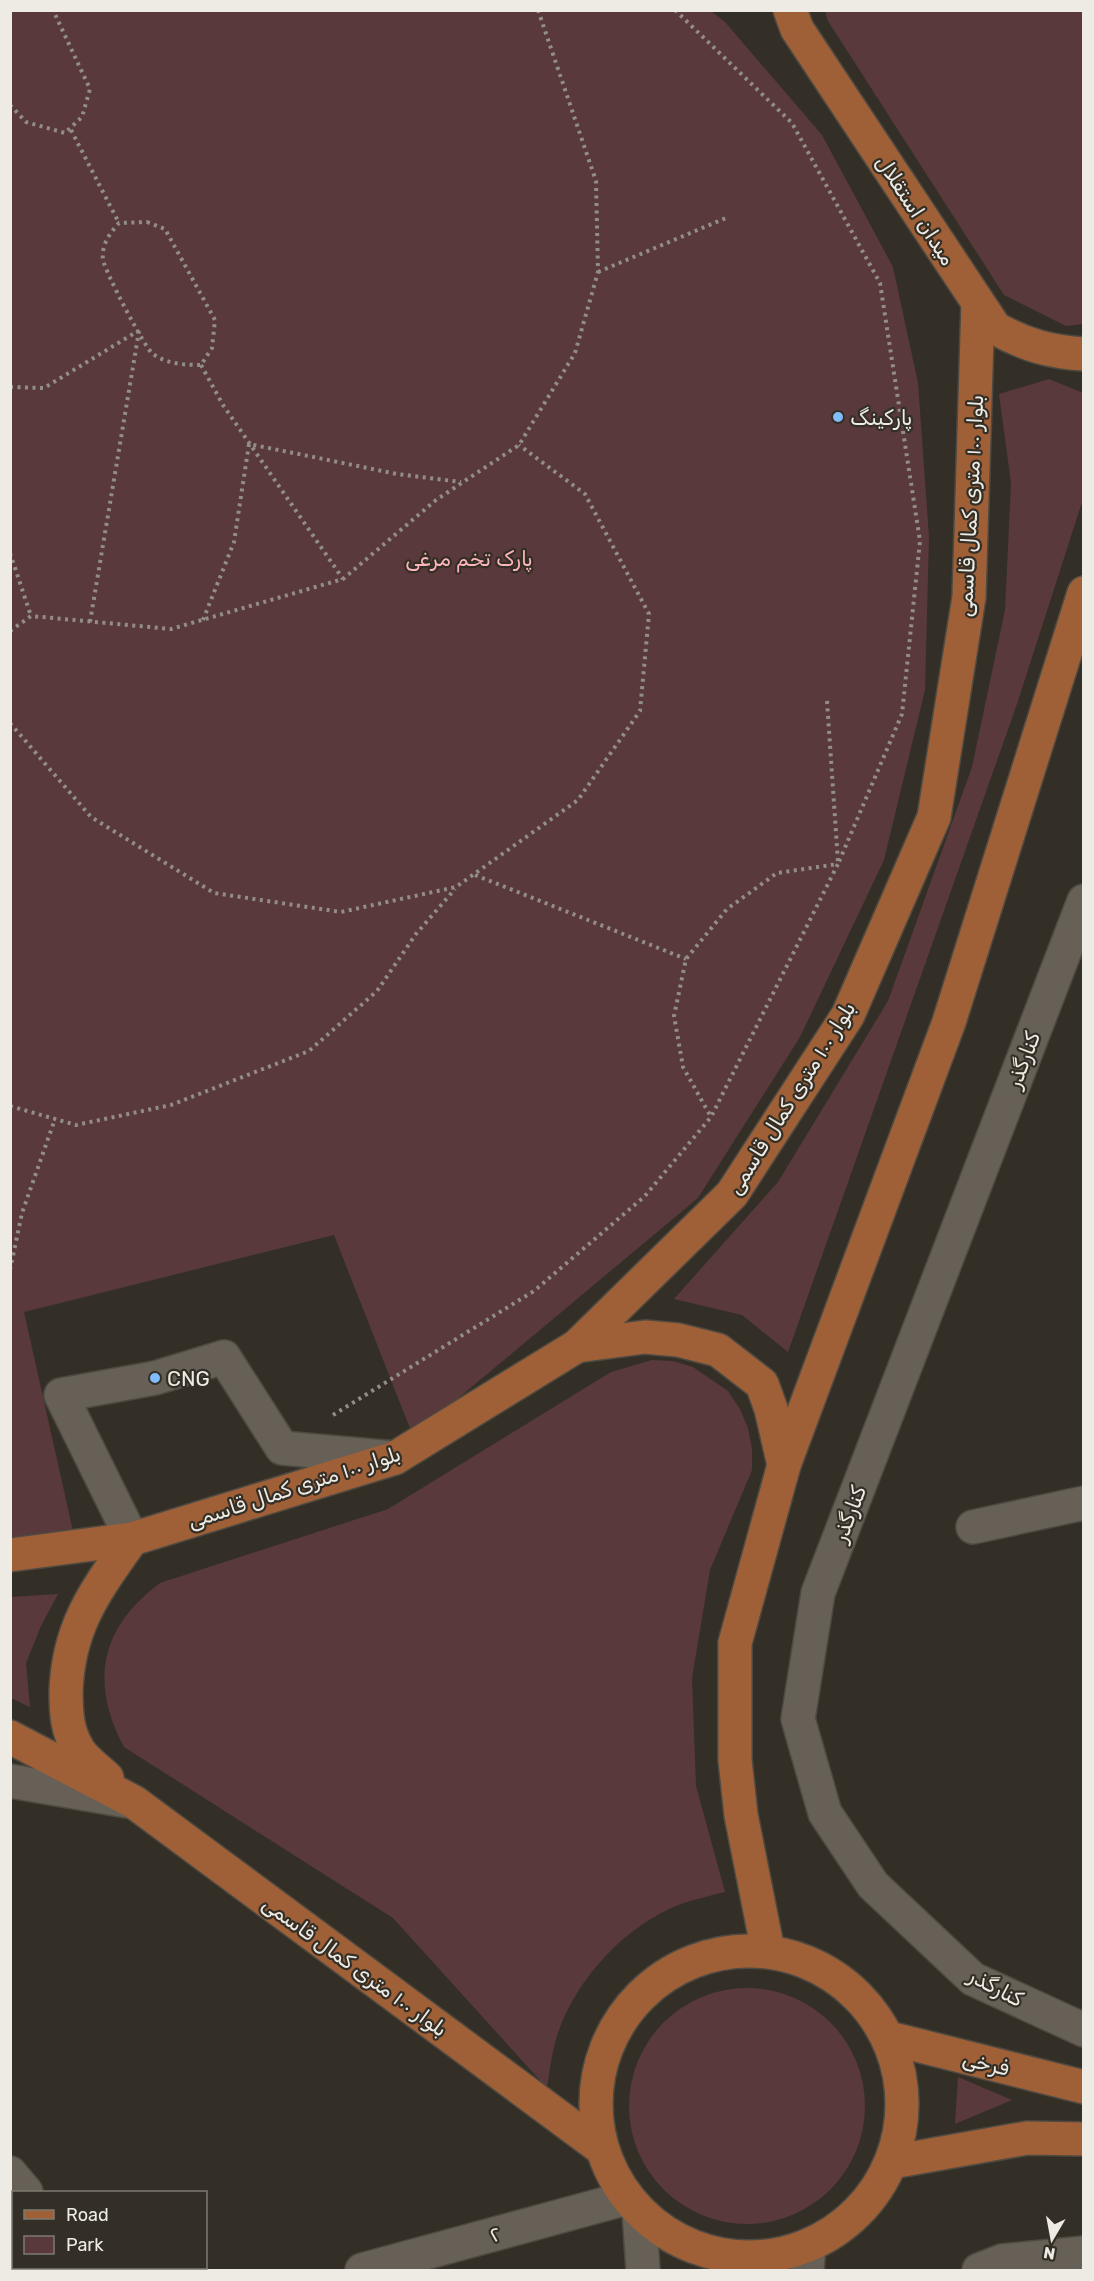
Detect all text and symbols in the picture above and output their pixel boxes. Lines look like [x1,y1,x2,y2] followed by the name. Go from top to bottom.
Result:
[871,150,961,270] street label: میدان استقلال
[952,394,988,618] street label: بلوار ۱۰۰ متری کمال قاسمی
[850,405,912,432] place label: پارکینگ
[831,410,845,424] marker: پارکینگ
[405,546,533,573] park label: پارک تخم مرغی
[721,997,861,1199] street label: بلوار ۱۰۰ متری کمال قاسمی
[1000,1028,1045,1094] street label: کنارگذر
[167,1366,210,1391] place label: CNG
[148,1371,162,1385] marker: CNG
[184,1441,404,1533] street label: بلوار ۱۰۰ متری کمال قاسمی
[826,1482,871,1548] street label: کنارگذر
[258,1890,452,2042] street label: بلوار ۱۰۰ متری کمال قاسمی
[963,1961,1028,2012] street label: کنارگذر
[960,2045,1012,2081] street label: فرخی
[12,2191,207,2269] legend
[66,2204,109,2226] text: Road
[1022,2209,1082,2269] north arrow
[487,2221,503,2247] street label: ۲
[66,2234,104,2256] text: Park
[1042,2243,1057,2264] text: N

